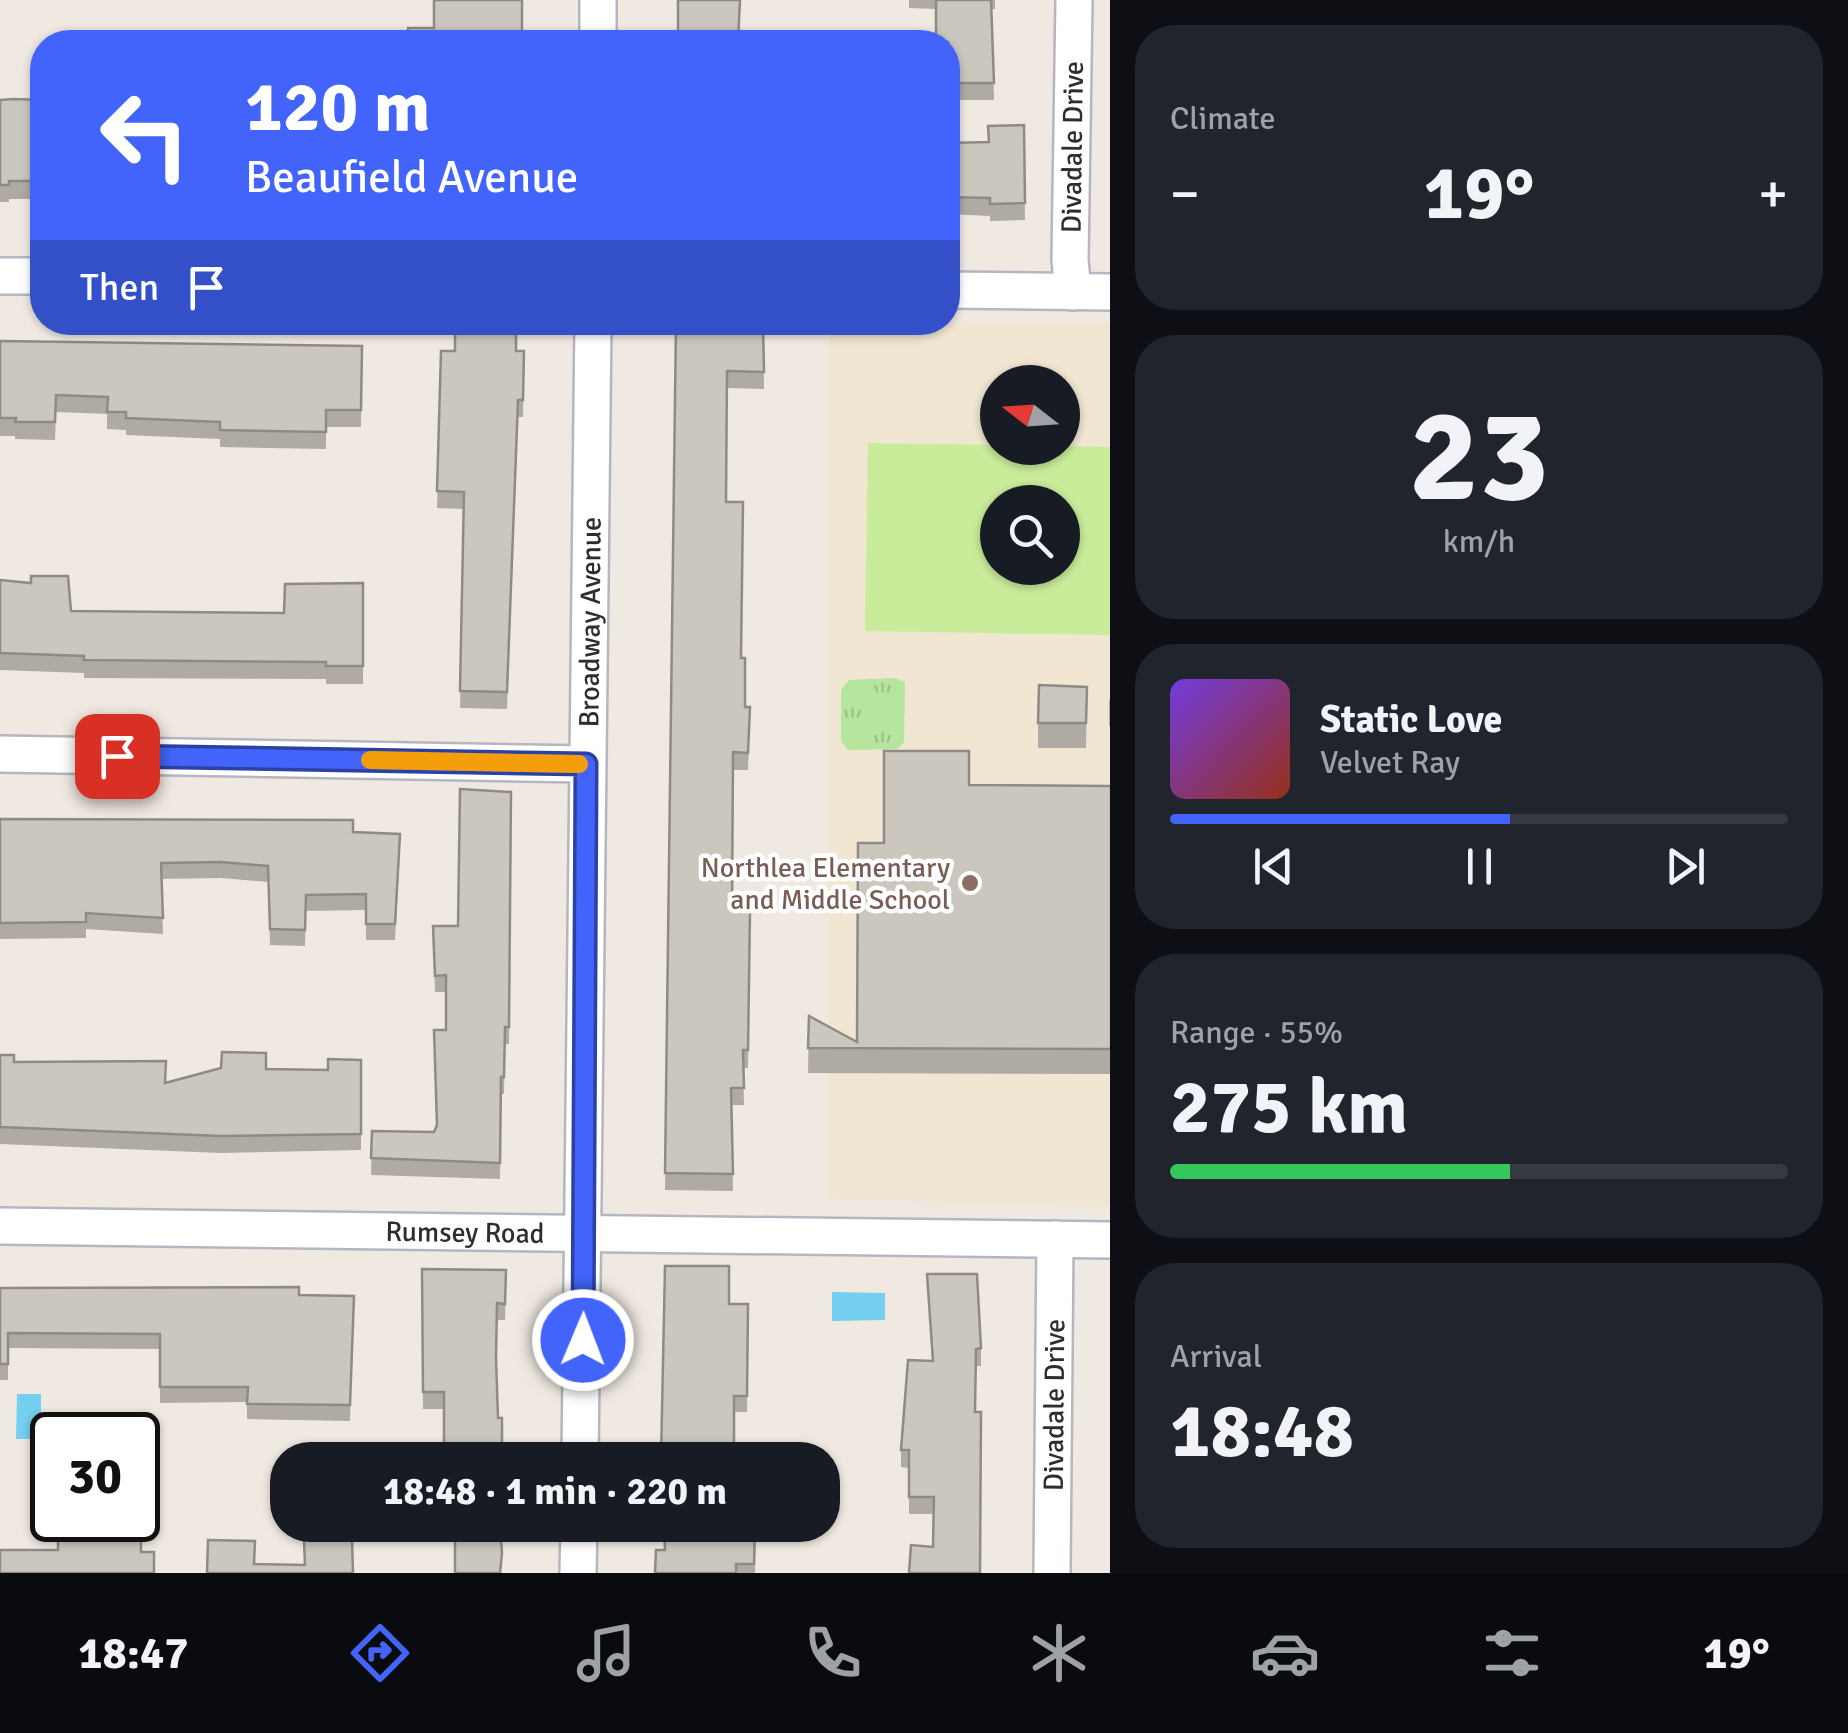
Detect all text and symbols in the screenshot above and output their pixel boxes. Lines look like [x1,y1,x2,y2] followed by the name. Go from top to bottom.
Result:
[1054,61,1091,233] street label: Divadale Drive
[245,64,430,150] text: 120 m
[80,70,210,200] icon: left
[1170,99,1276,138] text: Climate
[1424,147,1535,240] text: 19°
[245,150,578,205] text: Beaufield Avenue
[1170,160,1200,228] text: −
[1758,160,1788,228] text: +
[179,260,234,315] icon: arrive
[80,264,159,311] text: Then
[980,365,1080,465] north arrow
[980,365,1080,585] map controls
[1409,377,1549,537] text: 23
[980,485,1080,585] button: search
[572,517,609,727] street label: Broadway Avenue
[1443,522,1515,561] text: km/h
[1320,696,1502,743] text: Static Love
[75,714,160,799] pin
[90,729,145,784] icon: arrive
[1320,743,1460,782] text: Velvet Ray
[1246,839,1301,894] icon: previous
[1452,839,1507,894] icon: pause
[1658,839,1713,894] icon: next
[701,851,950,917] place label: Northlea Elementary and Middle School
[959,872,981,894] marker: Northlea Elementary and Middle School
[1170,1013,1343,1052] text: Range · 55%
[1170,1061,1408,1154] text: 275 km
[385,1215,545,1251] street label: Rumsey Road
[531,1288,635,1392] position arrow
[1037,1319,1072,1491] street label: Divadale Drive
[1170,1337,1262,1376] text: Arrival
[1170,1385,1354,1478] text: 18:48
[30,1412,160,1542] speed limit sign: 30
[383,1468,727,1515] text: 18:48 · 1 min · 220 m
[345,1618,415,1688] icon: directions
[571,1618,641,1688] icon: music
[798,1618,868,1688] icon: phone
[1024,1618,1094,1688] icon: climate
[1250,1618,1320,1688] icon: car
[1477,1618,1547,1688] icon: filters
[78,1626,189,1681] text: 18:47
[1703,1626,1770,1681] text: 19°

